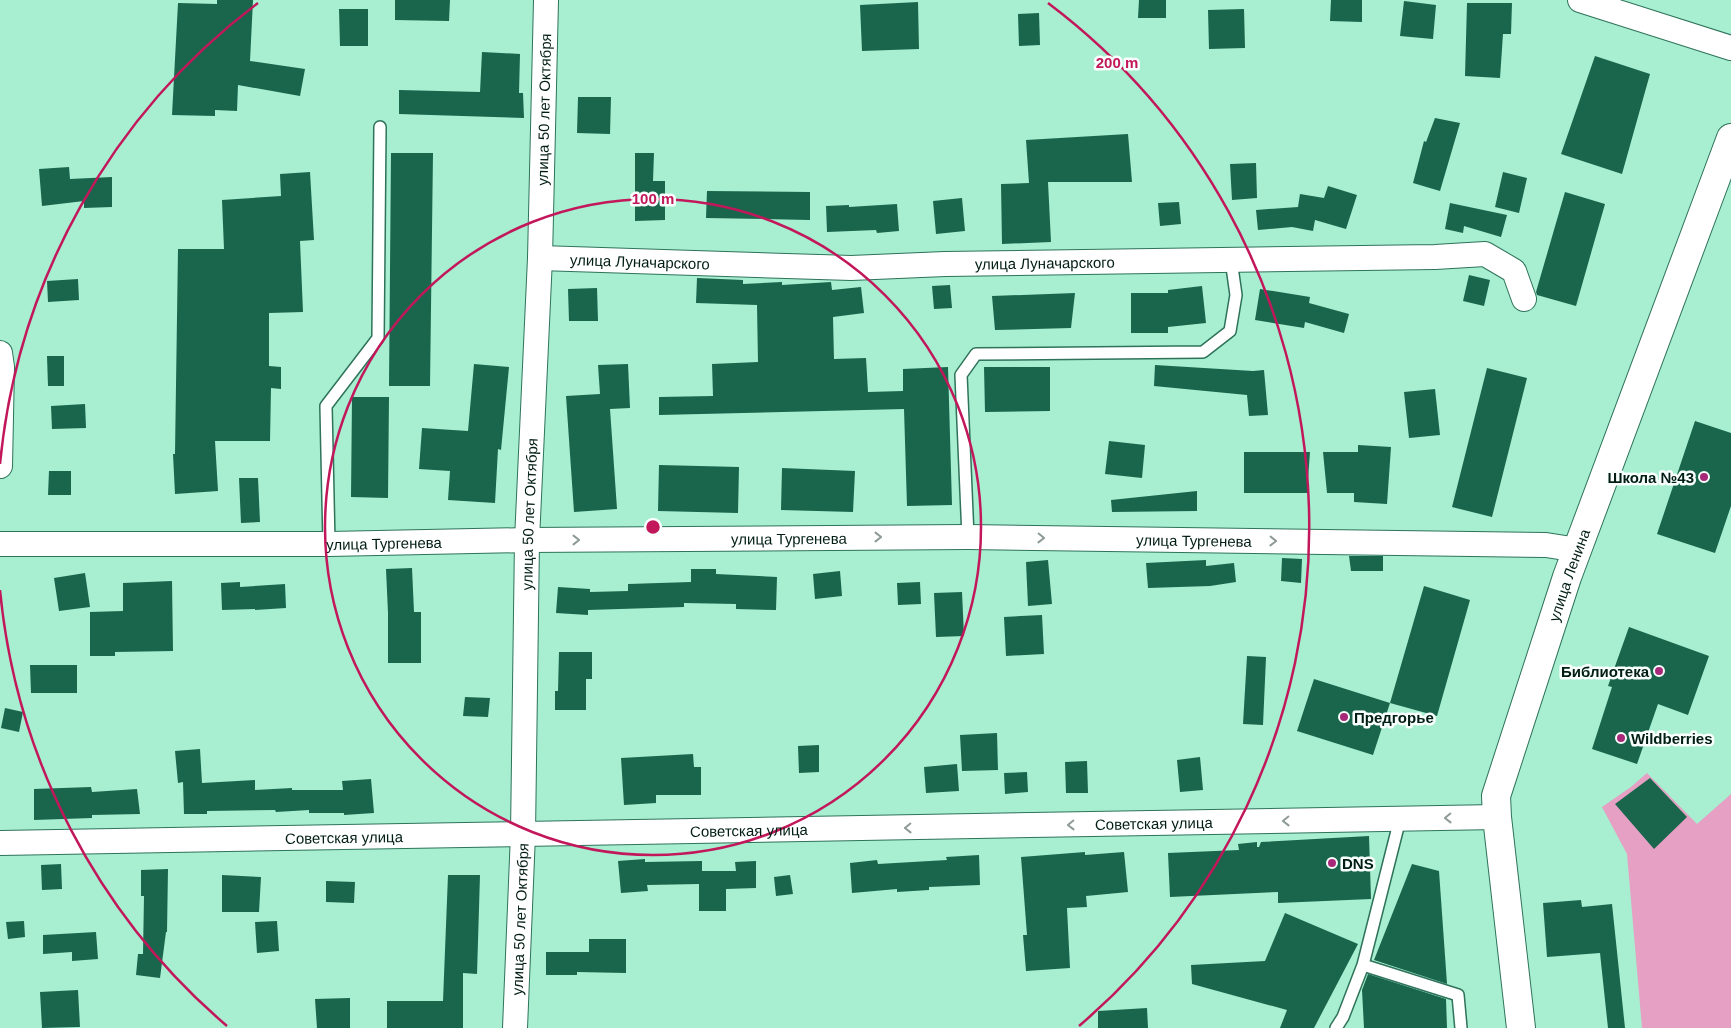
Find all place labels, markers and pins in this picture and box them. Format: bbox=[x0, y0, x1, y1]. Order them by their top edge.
place label: Школа №43 bbox=[1607, 469, 1694, 486]
marker: Школа №43 bbox=[1698, 471, 1710, 483]
centre of rings bbox=[644, 518, 662, 536]
place label: Библиотека bbox=[1561, 663, 1650, 680]
marker: Библиотека bbox=[1653, 665, 1665, 677]
place label: Предгорье bbox=[1354, 709, 1434, 726]
marker: Предгорье bbox=[1338, 711, 1350, 723]
place label: Wildberries bbox=[1631, 730, 1713, 747]
marker: Wildberries bbox=[1615, 732, 1627, 744]
place label: DNS bbox=[1342, 855, 1374, 872]
marker: DNS bbox=[1326, 857, 1338, 869]

